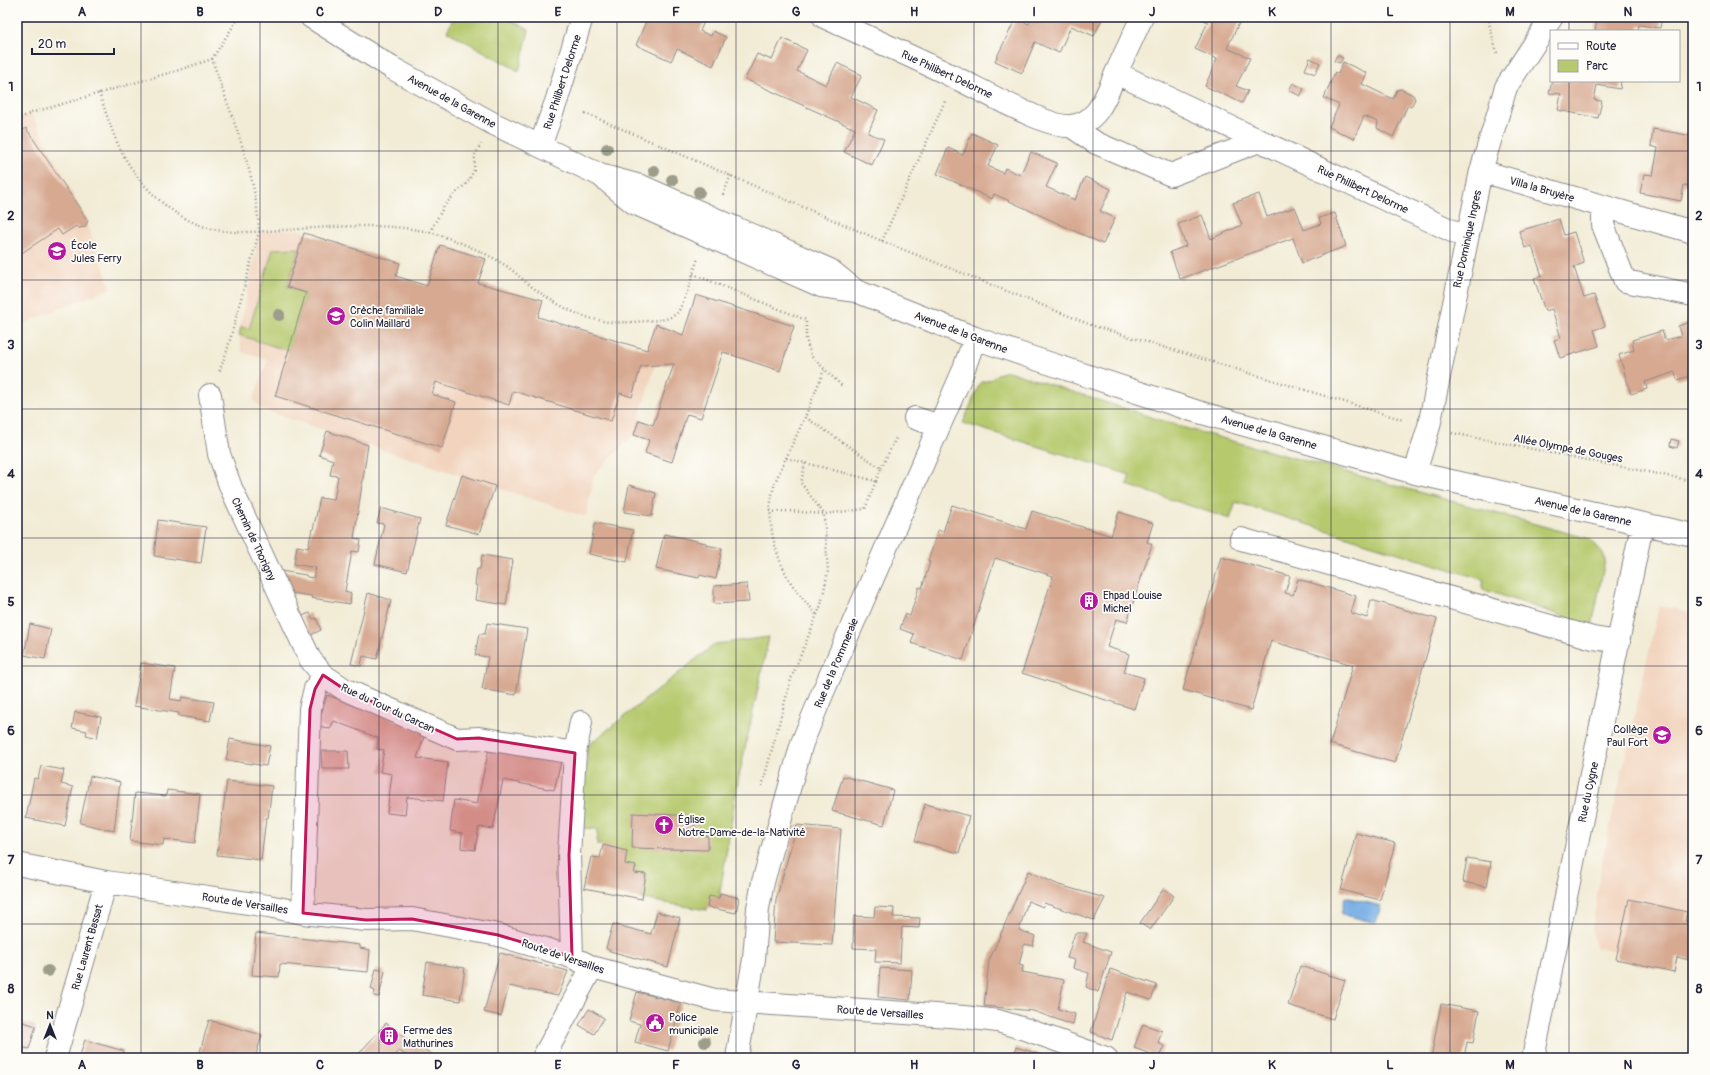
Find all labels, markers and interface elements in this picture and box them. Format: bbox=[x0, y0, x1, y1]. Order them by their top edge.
text: A bbox=[78, 4, 87, 20]
text: B bbox=[196, 4, 204, 20]
text: C bbox=[316, 4, 324, 20]
text: D bbox=[434, 4, 442, 20]
text: E bbox=[555, 4, 562, 20]
text: F bbox=[672, 4, 680, 20]
text: G bbox=[792, 4, 801, 20]
text: H bbox=[910, 4, 918, 20]
text: I bbox=[1032, 4, 1036, 20]
text: J bbox=[1149, 4, 1155, 20]
text: K bbox=[1268, 4, 1276, 20]
text: L bbox=[1386, 4, 1394, 20]
text: M bbox=[1505, 4, 1515, 20]
text: N bbox=[1624, 4, 1633, 20]
scale bar bbox=[32, 30, 114, 56]
legend bbox=[1550, 30, 1680, 82]
street label: Rue Philibert Delorme bbox=[541, 32, 584, 131]
text: 20 m bbox=[38, 37, 67, 52]
text: Route bbox=[1586, 39, 1616, 54]
street label: Rue Philibert Delorme bbox=[899, 48, 995, 102]
text: Parc bbox=[1586, 59, 1608, 74]
street label: Avenue de la Garenne bbox=[405, 72, 499, 131]
text: 1 bbox=[8, 79, 14, 95]
text: 1 bbox=[1696, 79, 1702, 95]
street label: Rue Philibert Delorme bbox=[1315, 163, 1411, 217]
street label: Villa la Bruyère bbox=[1508, 174, 1576, 205]
street label: Rue Dominique Ingres bbox=[1451, 189, 1484, 289]
text: 2 bbox=[7, 208, 15, 224]
text: 2 bbox=[1695, 208, 1703, 224]
place label: École Jules Ferry bbox=[71, 239, 122, 265]
school or university icon: École Jules Ferry bbox=[46, 240, 68, 262]
place label: Crèche familiale Colin Maillard bbox=[350, 304, 424, 330]
school or university icon: Crèche familiale Colin Maillard bbox=[325, 305, 347, 327]
street label: Avenue de la Garenne bbox=[912, 309, 1010, 356]
text: 3 bbox=[7, 337, 15, 353]
text: 3 bbox=[1695, 337, 1703, 353]
street label: Avenue de la Garenne bbox=[1220, 413, 1319, 453]
street label: Allée Olympe de Gouges bbox=[1512, 432, 1624, 465]
text: 4 bbox=[7, 466, 15, 482]
text: 4 bbox=[1695, 466, 1703, 482]
street label: Avenue de la Garenne bbox=[1533, 494, 1633, 529]
street label: Chemin de Thorigny bbox=[229, 496, 279, 583]
place label: Ehpad Louise Michel bbox=[1103, 589, 1162, 615]
building icon: Ehpad Louise Michel bbox=[1078, 590, 1100, 612]
text: 5 bbox=[7, 594, 15, 610]
text: 5 bbox=[1695, 594, 1703, 610]
street label: Rue de la Pommeraie bbox=[812, 616, 861, 710]
street label: Rue du Tour du Carcan bbox=[339, 681, 437, 736]
text: 6 bbox=[7, 723, 15, 739]
place label: Collège Paul Fort bbox=[1607, 723, 1649, 749]
text: 6 bbox=[1695, 723, 1703, 739]
school or university icon: Collège Paul Fort bbox=[1651, 724, 1673, 746]
street label: Rue du Cygne bbox=[1576, 760, 1601, 824]
place label: Église Notre-Dame-de-la-Nativité bbox=[678, 813, 806, 839]
church icon: Église Notre-Dame-de-la-Nativité bbox=[653, 814, 675, 836]
text: 7 bbox=[8, 852, 15, 868]
text: 7 bbox=[1696, 852, 1703, 868]
street label: Route de Versailles bbox=[201, 890, 289, 917]
street label: Rue Laurent Bassat bbox=[69, 902, 106, 992]
street label: Route de Versailles bbox=[520, 936, 606, 977]
text: 8 bbox=[8, 981, 15, 997]
text: 8 bbox=[1696, 981, 1703, 997]
street label: Route de Versailles bbox=[836, 1003, 924, 1022]
north arrow bbox=[30, 1005, 70, 1045]
text: N bbox=[46, 1009, 54, 1022]
place label: Police municipale bbox=[669, 1011, 719, 1037]
public building icon: Police municipale bbox=[644, 1012, 666, 1034]
place label: Ferme des Mathurines bbox=[403, 1024, 453, 1050]
building icon: Ferme des Mathurines bbox=[378, 1025, 400, 1047]
text: A bbox=[78, 1057, 87, 1073]
text: B bbox=[196, 1057, 204, 1073]
text: C bbox=[316, 1057, 324, 1073]
text: D bbox=[434, 1057, 442, 1073]
text: E bbox=[555, 1057, 562, 1073]
text: F bbox=[672, 1057, 680, 1073]
text: G bbox=[792, 1057, 801, 1073]
text: H bbox=[910, 1057, 918, 1073]
text: I bbox=[1032, 1057, 1036, 1073]
text: J bbox=[1149, 1057, 1155, 1073]
text: K bbox=[1268, 1057, 1276, 1073]
text: L bbox=[1386, 1057, 1394, 1073]
text: M bbox=[1505, 1057, 1515, 1073]
text: N bbox=[1624, 1057, 1633, 1073]

